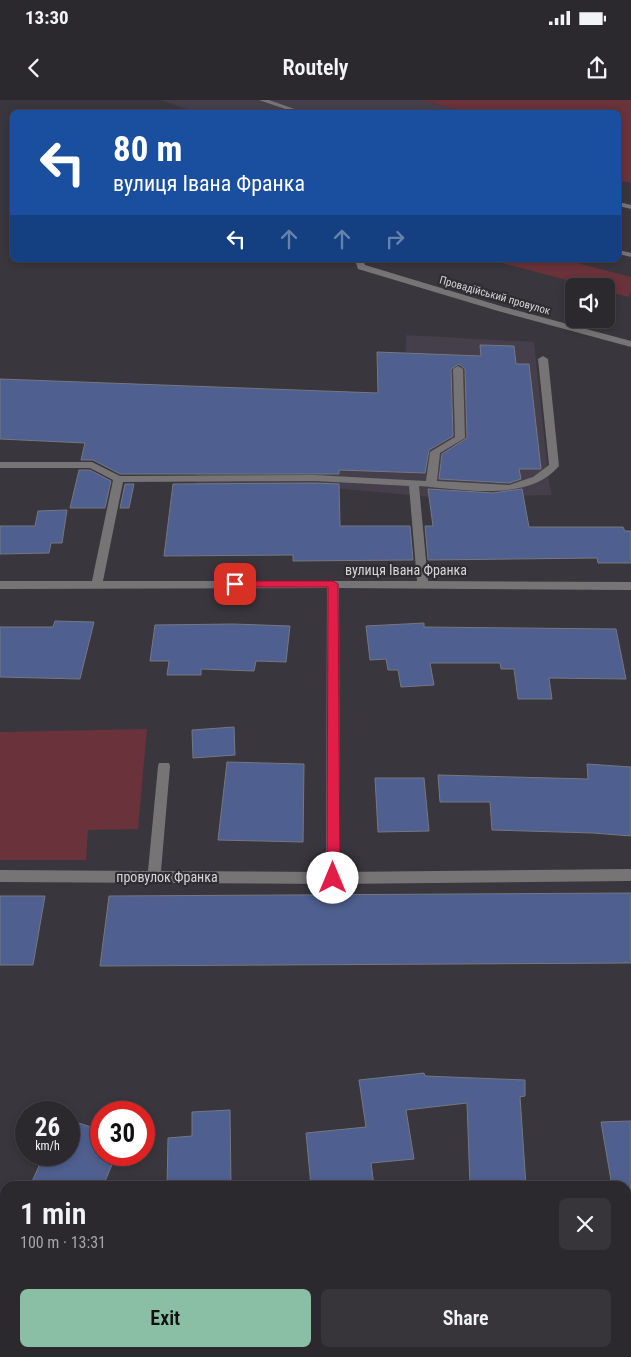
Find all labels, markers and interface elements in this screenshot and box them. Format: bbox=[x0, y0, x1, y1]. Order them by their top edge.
text: 13:30 bbox=[25, 6, 69, 29]
icon: back bbox=[20, 54, 48, 82]
icon: share bbox=[583, 54, 611, 82]
text: Routely bbox=[282, 55, 349, 80]
text: 80 m bbox=[113, 129, 182, 170]
icon: left bbox=[30, 130, 95, 195]
text: вулиця Івана Франка bbox=[113, 171, 305, 196]
icon: left bbox=[222, 225, 250, 253]
icon: ahead bbox=[275, 225, 303, 253]
icon: ahead bbox=[328, 225, 356, 253]
icon: right bbox=[381, 225, 409, 253]
street label: Провадійський провулок bbox=[438, 273, 552, 318]
map controls bbox=[565, 278, 615, 328]
button: sound bbox=[565, 278, 615, 328]
street label: вулиця Івана Франка bbox=[345, 562, 467, 578]
pin bbox=[214, 563, 256, 605]
icon: arrive bbox=[221, 570, 249, 598]
position arrow bbox=[306, 851, 358, 903]
street label: провулок Франка bbox=[116, 869, 218, 885]
speed limit sign: 30 bbox=[90, 1101, 155, 1166]
text: 26 bbox=[35, 1113, 60, 1142]
text: km/h bbox=[35, 1139, 60, 1153]
text: 1 min bbox=[20, 1196, 86, 1231]
button: close bbox=[559, 1198, 611, 1250]
text: 100 m · 13:31 bbox=[20, 1233, 106, 1252]
button: Exit bbox=[20, 1289, 311, 1347]
button: Share bbox=[321, 1289, 611, 1347]

